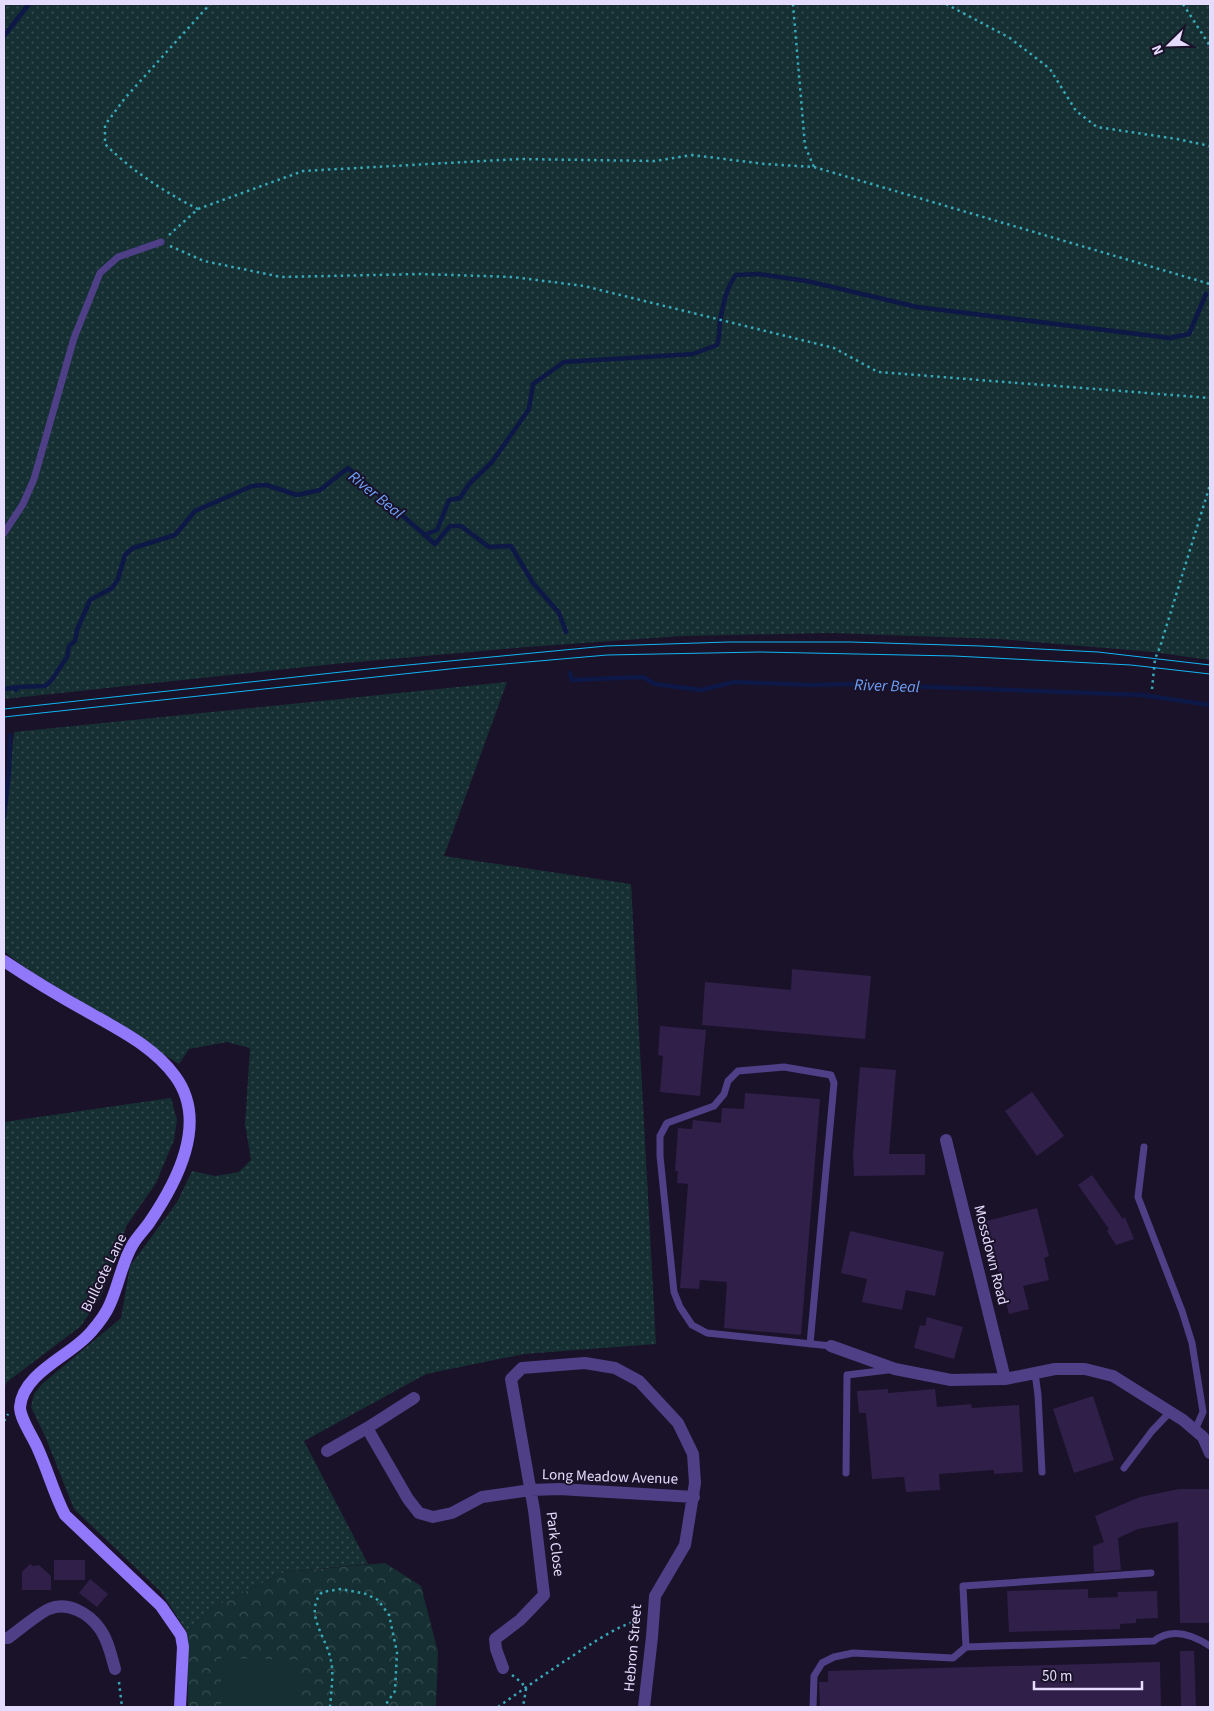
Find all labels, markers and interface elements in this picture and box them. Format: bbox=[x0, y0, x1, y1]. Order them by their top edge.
north arrow bbox=[1144, 20, 1194, 70]
text: N bbox=[1147, 41, 1169, 58]
water label: River Beal bbox=[344, 466, 408, 524]
water label: River Beal bbox=[854, 674, 920, 698]
street label: Mossdown Road bbox=[968, 1203, 1014, 1307]
street label: Bullcote Lane bbox=[76, 1230, 132, 1316]
street label: Long Meadow Avenue bbox=[542, 1464, 678, 1490]
street label: Park Close bbox=[541, 1510, 569, 1578]
street label: Hebron Street bbox=[619, 1604, 647, 1692]
scale bar bbox=[1034, 1658, 1142, 1690]
text: 50 m bbox=[1042, 1666, 1072, 1687]

